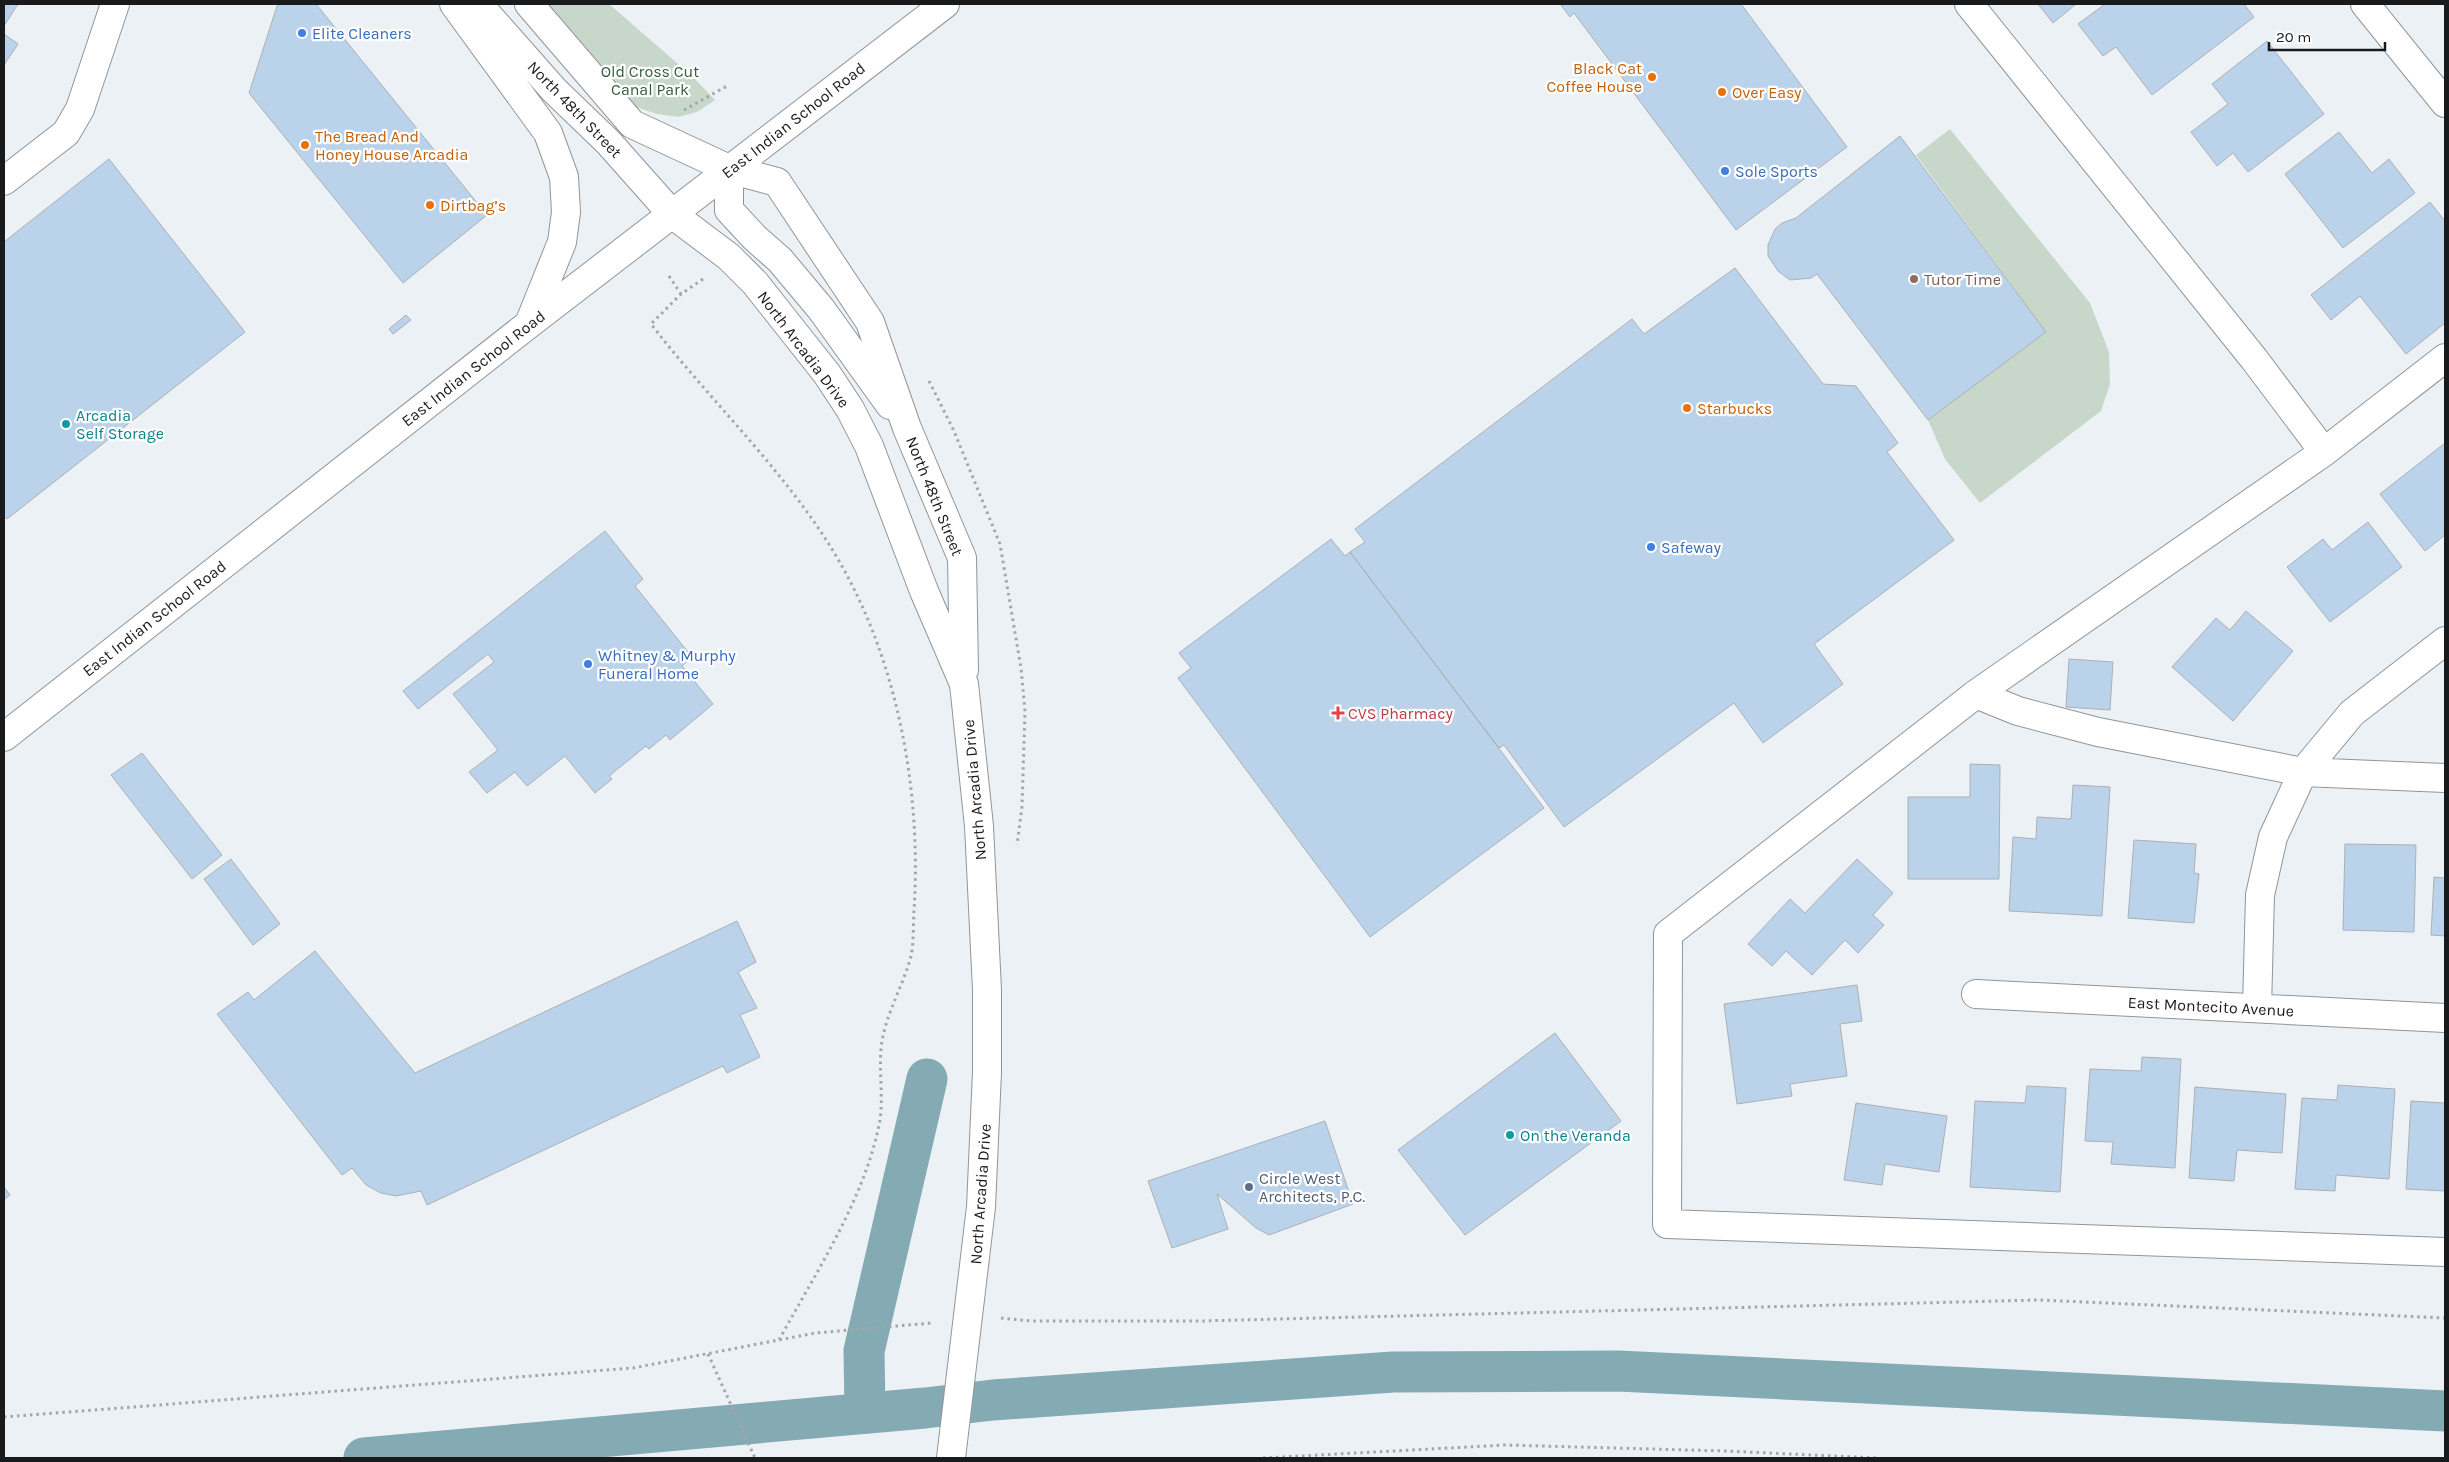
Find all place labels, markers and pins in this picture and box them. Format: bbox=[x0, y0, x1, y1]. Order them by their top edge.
place label: Elite Cleaners bbox=[312, 24, 412, 43]
marker: Elite Cleaners bbox=[296, 27, 308, 39]
place label: Black Cat Coffee House bbox=[1547, 59, 1642, 96]
marker: Black Cat Coffee House bbox=[1646, 71, 1658, 83]
place label: Over Easy bbox=[1732, 83, 1802, 102]
marker: Over Easy bbox=[1716, 86, 1728, 98]
place label: The Bread And Honey House Arcadia bbox=[315, 127, 468, 164]
marker: The Bread And Honey House Arcadia bbox=[299, 139, 311, 151]
place label: Sole Sports bbox=[1735, 162, 1818, 181]
marker: Sole Sports bbox=[1719, 165, 1731, 177]
place label: Dirtbag’s bbox=[440, 196, 506, 215]
marker: Dirtbag’s bbox=[424, 199, 436, 211]
place label: Tutor Time bbox=[1924, 270, 2001, 289]
marker: Tutor Time bbox=[1908, 273, 1920, 285]
place label: Starbucks bbox=[1697, 399, 1772, 418]
marker: Starbucks bbox=[1681, 402, 1693, 414]
place label: Arcadia Self Storage bbox=[76, 406, 164, 443]
marker: Arcadia Self Storage bbox=[60, 418, 72, 430]
place label: Safeway bbox=[1661, 538, 1722, 557]
marker: Safeway bbox=[1645, 541, 1657, 553]
place label: Whitney & Murphy Funeral Home bbox=[598, 646, 736, 683]
marker: Whitney & Murphy Funeral Home bbox=[582, 658, 594, 670]
place label: CVS Pharmacy bbox=[1348, 704, 1453, 723]
marker: CVS Pharmacy bbox=[1332, 707, 1344, 719]
place label: On the Veranda bbox=[1520, 1126, 1631, 1145]
marker: On the Veranda bbox=[1504, 1129, 1516, 1141]
place label: Circle West Architects, P.C. bbox=[1259, 1169, 1365, 1206]
marker: Circle West Architects, P.C. bbox=[1243, 1181, 1255, 1193]

